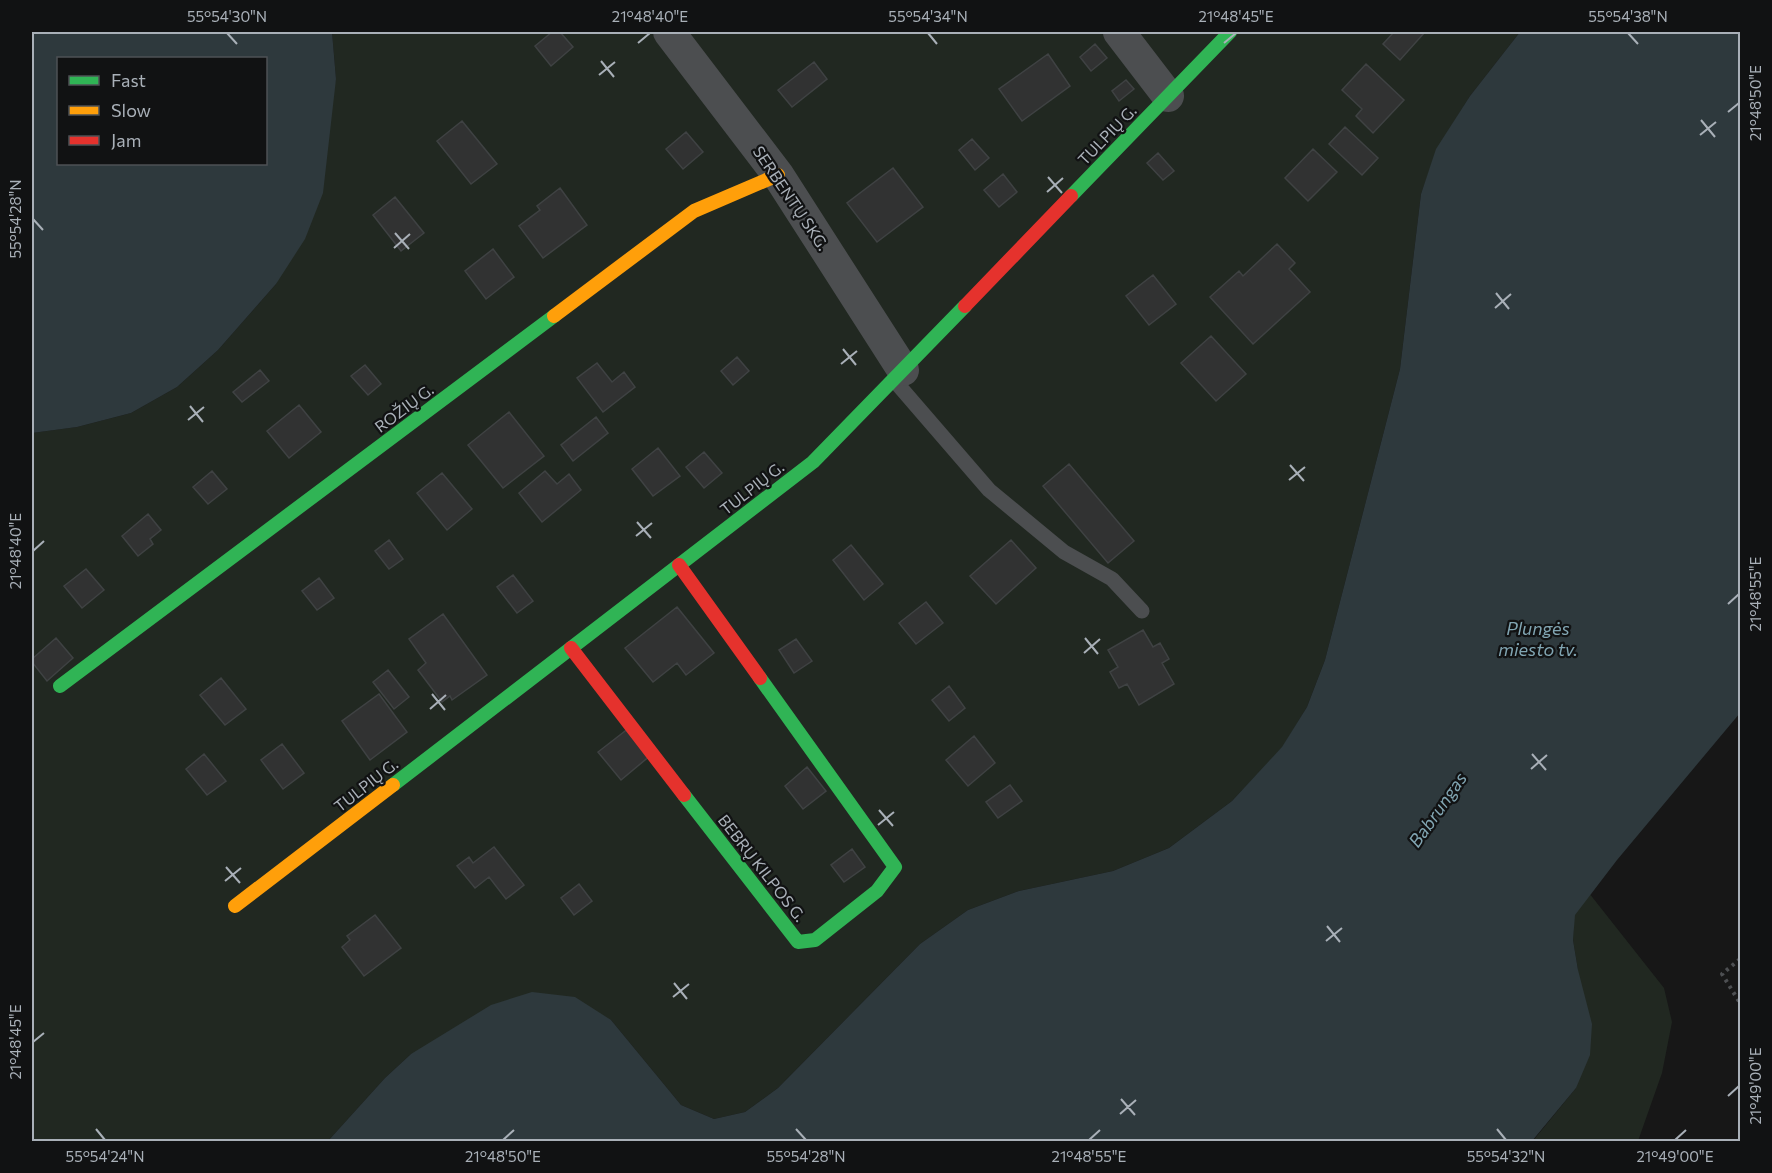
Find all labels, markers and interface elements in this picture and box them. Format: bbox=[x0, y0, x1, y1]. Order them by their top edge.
text: 55°54'30"N bbox=[187, 7, 267, 25]
text: 21°48'40"E bbox=[612, 7, 688, 25]
text: 55°54'34"N bbox=[888, 7, 968, 25]
text: 21°48'45"E bbox=[1198, 7, 1274, 25]
text: 55°54'38"N bbox=[1588, 7, 1668, 25]
legend bbox=[57, 57, 267, 165]
text: 21°48'50"E bbox=[1746, 65, 1764, 141]
text: Fast bbox=[111, 69, 146, 91]
text: Slow bbox=[111, 99, 151, 121]
street label: TULPIŲ G. bbox=[1073, 101, 1140, 169]
text: Jam bbox=[111, 129, 141, 151]
street label: SERBENTŲ SKG. bbox=[750, 142, 833, 253]
text: 55°54'28"N bbox=[6, 179, 24, 259]
street label: ROŽIŲ G. bbox=[371, 379, 437, 436]
street label: TULPIŲ G. bbox=[716, 457, 787, 518]
text: 21°48'40"E bbox=[6, 513, 24, 589]
text: 21°48'55"E bbox=[1746, 557, 1764, 631]
water label: Plungės miesto tv. bbox=[1498, 617, 1578, 660]
street label: TULPIŲ G. bbox=[330, 754, 401, 815]
water label: Babrungas bbox=[1403, 768, 1471, 851]
street label: BEBRŲ KILPOS G. bbox=[715, 810, 810, 925]
text: 21°48'45"E bbox=[6, 1004, 24, 1080]
text: 21°49'00"E bbox=[1746, 1047, 1764, 1125]
text: 55°54'24"N bbox=[66, 1147, 144, 1165]
text: 21°48'50"E bbox=[465, 1147, 541, 1165]
text: 55°54'28"N bbox=[766, 1147, 846, 1165]
text: 21°48'55"E bbox=[1052, 1147, 1126, 1165]
text: 55°54'32"N bbox=[1467, 1147, 1545, 1165]
text: 21°49'00"E bbox=[1636, 1147, 1714, 1165]

